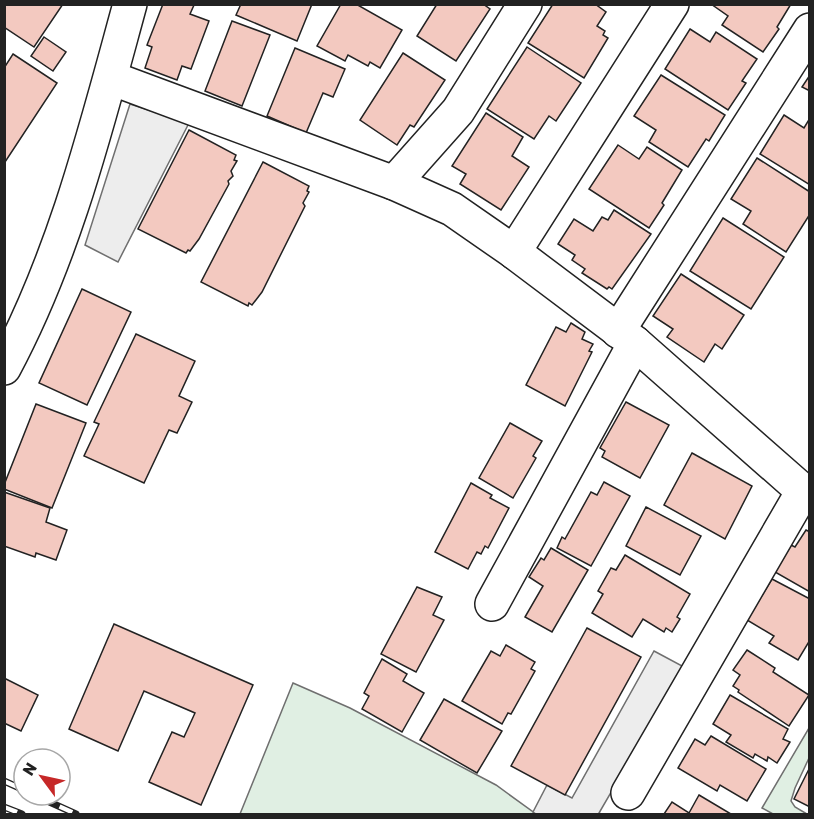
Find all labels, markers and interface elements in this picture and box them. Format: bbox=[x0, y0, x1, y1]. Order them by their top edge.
north arrow bbox=[12, 747, 72, 807]
text: N bbox=[19, 759, 41, 779]

